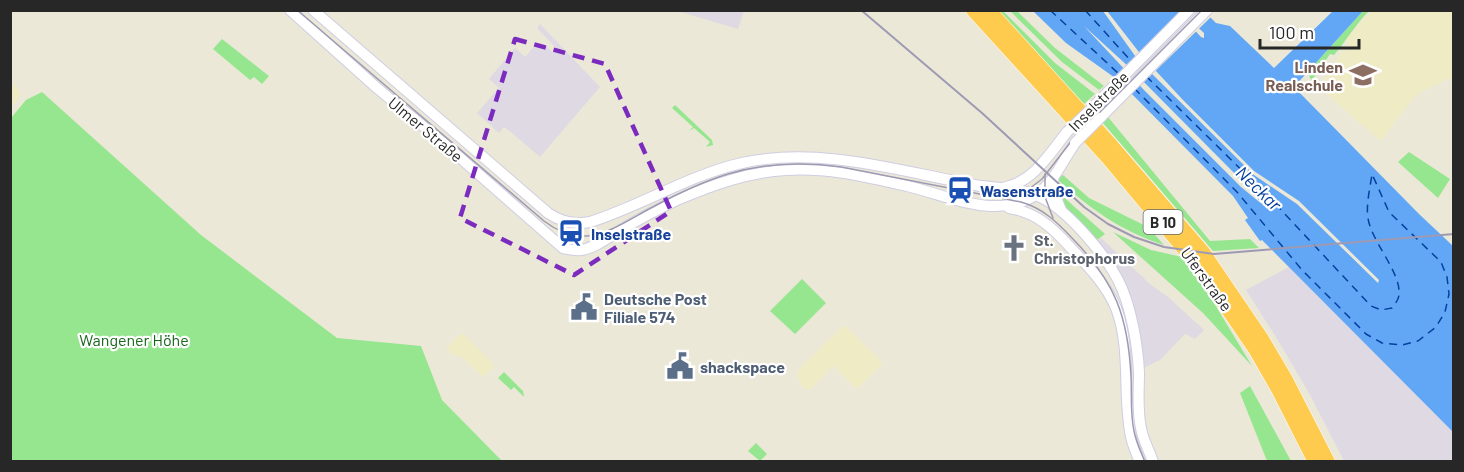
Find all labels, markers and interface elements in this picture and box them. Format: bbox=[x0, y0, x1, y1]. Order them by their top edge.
scale bar bbox=[1260, 12, 1359, 50]
text: 100 m bbox=[1269, 21, 1314, 43]
place label: Linden Realschule bbox=[1266, 57, 1343, 94]
school or university icon: Linden Realschule bbox=[1348, 60, 1378, 90]
street label: Inselstraße bbox=[1064, 67, 1132, 135]
street label: Ulmer Straße bbox=[385, 92, 467, 166]
water label: Neckar bbox=[1232, 161, 1287, 215]
station icon: Wasenstraße bbox=[945, 175, 975, 205]
place label: Wasenstraße bbox=[980, 181, 1074, 200]
road number: B 10 bbox=[1144, 210, 1182, 234]
station icon: Inselstraße bbox=[556, 218, 586, 248]
place label: Inselstraße bbox=[591, 224, 671, 243]
place label: St. Christophorus bbox=[1034, 230, 1135, 267]
church icon: St. Christophorus bbox=[999, 233, 1029, 263]
street label: Uferstraße bbox=[1177, 243, 1237, 315]
place label: Deutsche Post Filiale 574 bbox=[604, 289, 707, 326]
public building icon: Deutsche Post Filiale 574 bbox=[569, 292, 599, 322]
park label: Wangener Höhe bbox=[79, 330, 189, 349]
public building icon: shackspace bbox=[665, 351, 695, 381]
place label: shackspace bbox=[700, 357, 785, 376]

